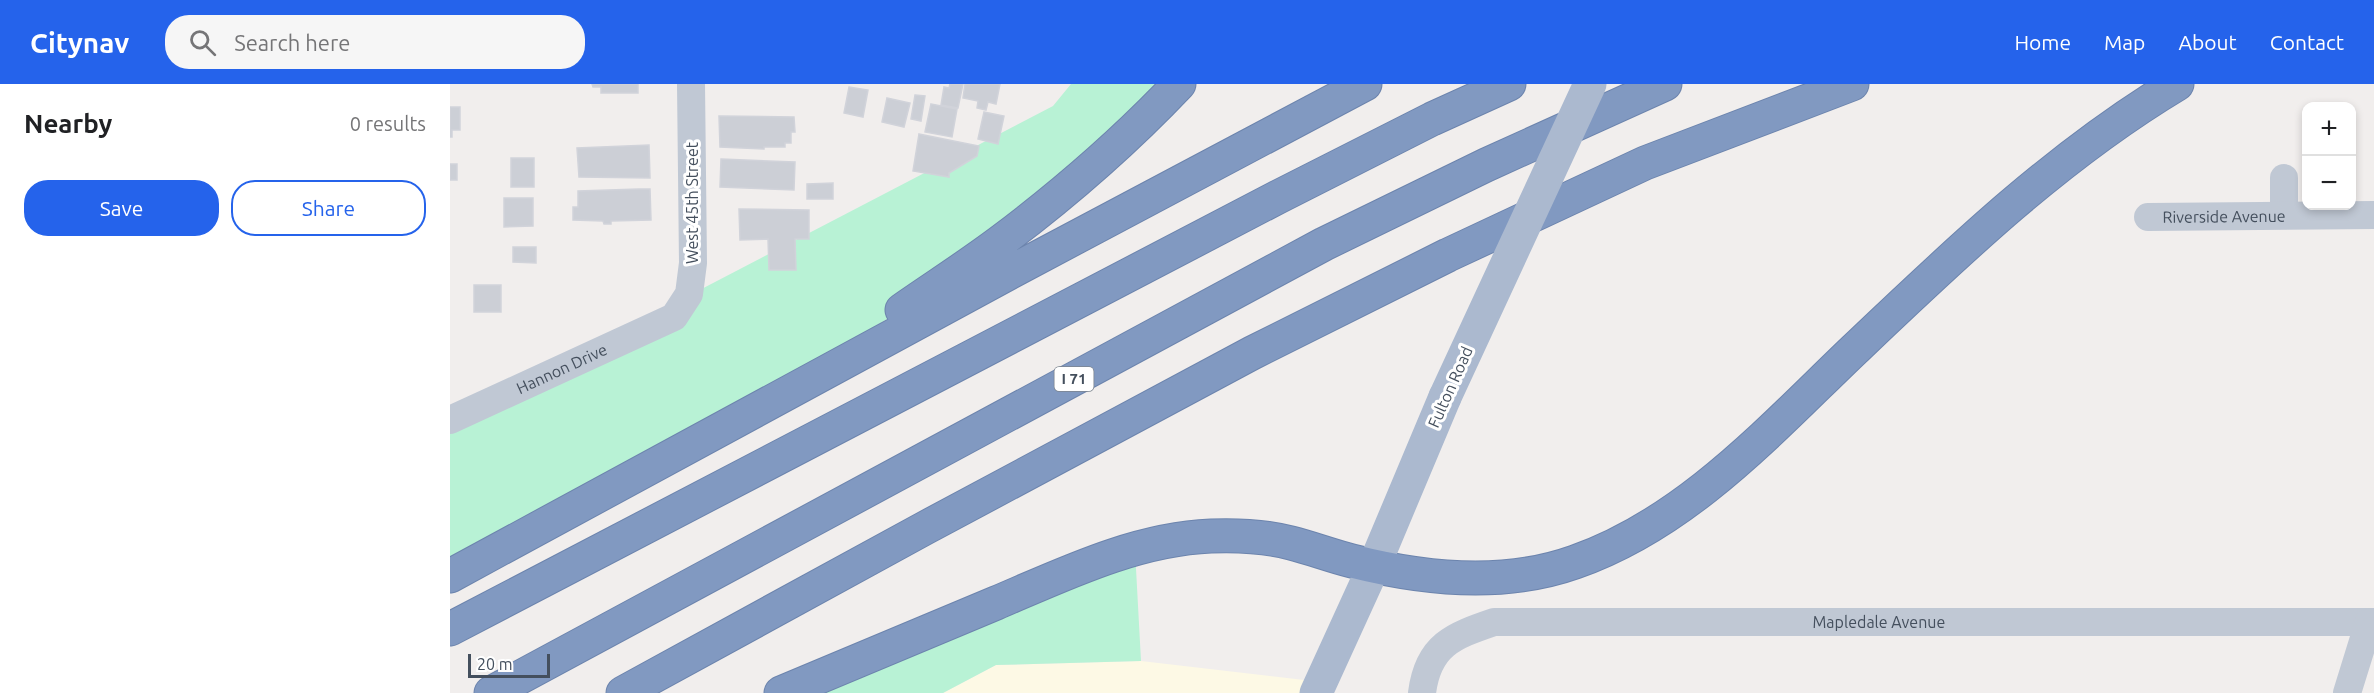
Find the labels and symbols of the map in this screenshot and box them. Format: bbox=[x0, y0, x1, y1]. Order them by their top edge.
street label: West 45th Street bbox=[683, 141, 701, 264]
street label: Riverside Avenue bbox=[2162, 207, 2286, 226]
street label: Hannon Drive bbox=[514, 340, 610, 397]
street label: Fulton Road bbox=[1424, 344, 1476, 430]
road number: I 71 bbox=[1054, 367, 1094, 391]
street label: Mapledale Avenue bbox=[1812, 613, 1945, 631]
scale bar bbox=[468, 651, 550, 678]

